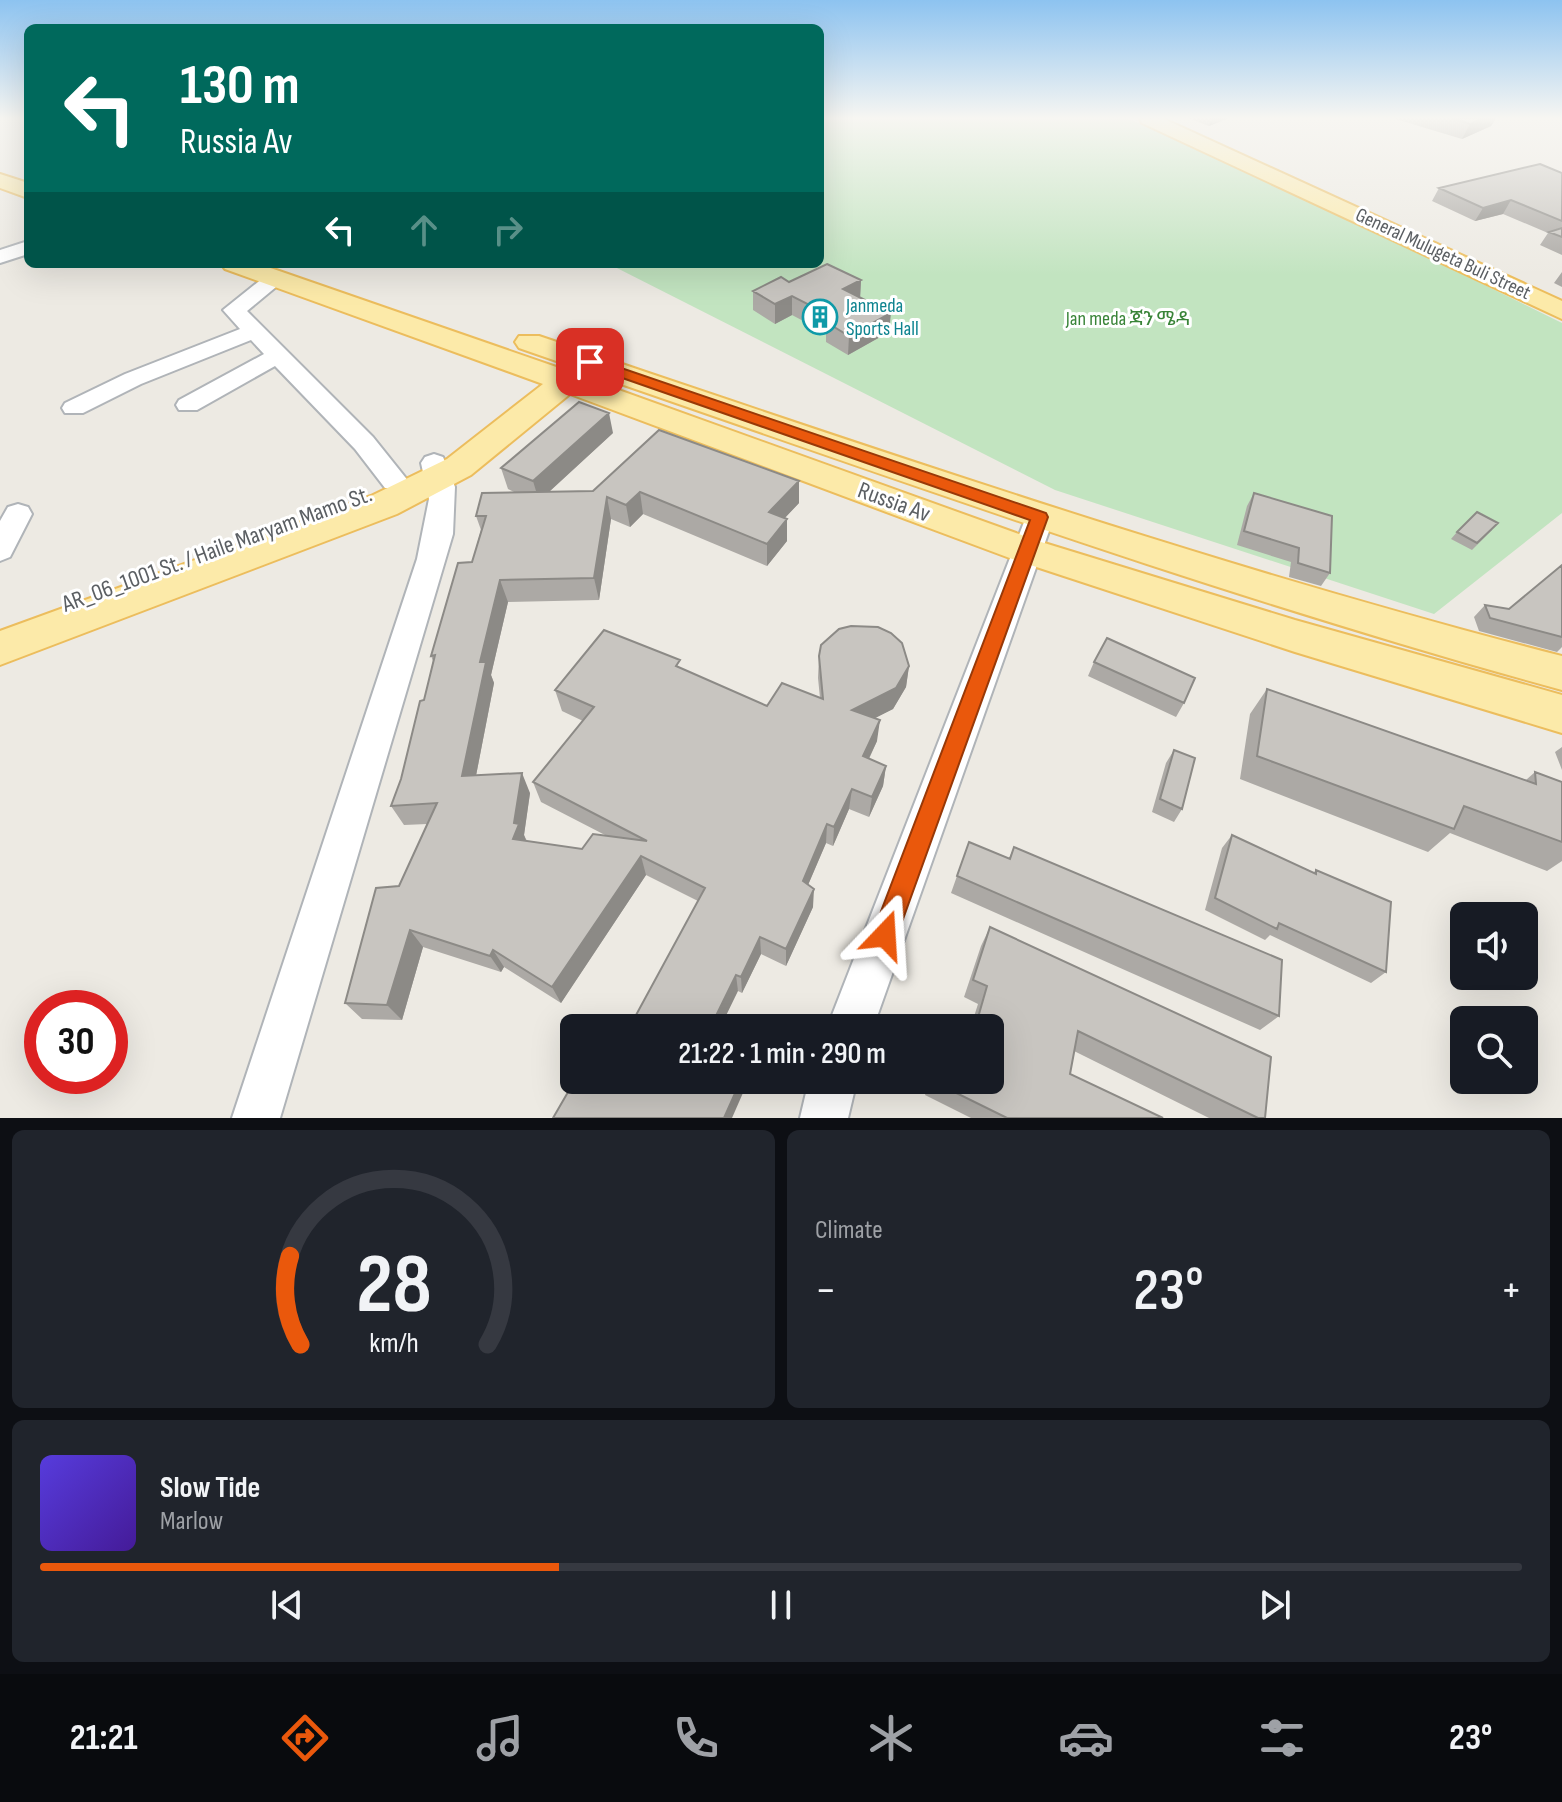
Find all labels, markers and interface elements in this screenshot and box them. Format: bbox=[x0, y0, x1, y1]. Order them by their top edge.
text: 130 m bbox=[180, 53, 300, 120]
icon: left bbox=[48, 56, 152, 160]
text: Russia Av bbox=[180, 121, 292, 164]
street label: General Mulugeta Buli Street bbox=[1352, 203, 1534, 305]
icon: left bbox=[318, 208, 362, 252]
icon: ahead bbox=[402, 208, 446, 252]
icon: right bbox=[486, 208, 530, 252]
place label: Janmeda Sports Hall bbox=[845, 294, 919, 341]
building icon: Janmeda Sports Hall bbox=[801, 298, 839, 336]
park label: Jan meda ጃን ሜዳ bbox=[1065, 307, 1190, 331]
pin bbox=[556, 328, 624, 396]
icon: arrive bbox=[568, 340, 612, 384]
street label: Russia Av bbox=[854, 476, 934, 528]
street label: AR_06_1001 St. / Haile Maryam Mamo St. bbox=[57, 479, 376, 619]
position arrow bbox=[843, 893, 927, 977]
map controls bbox=[1450, 902, 1538, 1094]
button: sound bbox=[1450, 902, 1538, 990]
speed limit sign: 30 bbox=[24, 990, 128, 1094]
button: search bbox=[1450, 1006, 1538, 1094]
text: 21:22 · 1 min · 290 m bbox=[678, 1036, 886, 1072]
text: Climate bbox=[815, 1215, 883, 1246]
text: 28 bbox=[356, 1236, 431, 1336]
text: 23° bbox=[1133, 1255, 1204, 1327]
text: − bbox=[815, 1264, 837, 1317]
text: + bbox=[1500, 1264, 1522, 1317]
text: km/h bbox=[369, 1326, 418, 1361]
text: Slow Tide bbox=[160, 1470, 260, 1506]
text: Marlow bbox=[160, 1506, 223, 1537]
icon: previous bbox=[265, 1583, 309, 1627]
icon: pause bbox=[759, 1583, 803, 1627]
icon: next bbox=[1253, 1583, 1297, 1627]
icon: directions bbox=[277, 1710, 333, 1766]
icon: music bbox=[472, 1710, 528, 1766]
icon: phone bbox=[668, 1710, 724, 1766]
icon: climate bbox=[863, 1710, 919, 1766]
icon: car bbox=[1058, 1710, 1114, 1766]
icon: filters bbox=[1254, 1710, 1310, 1766]
text: 21:21 bbox=[70, 1717, 138, 1760]
text: 23° bbox=[1449, 1717, 1492, 1760]

